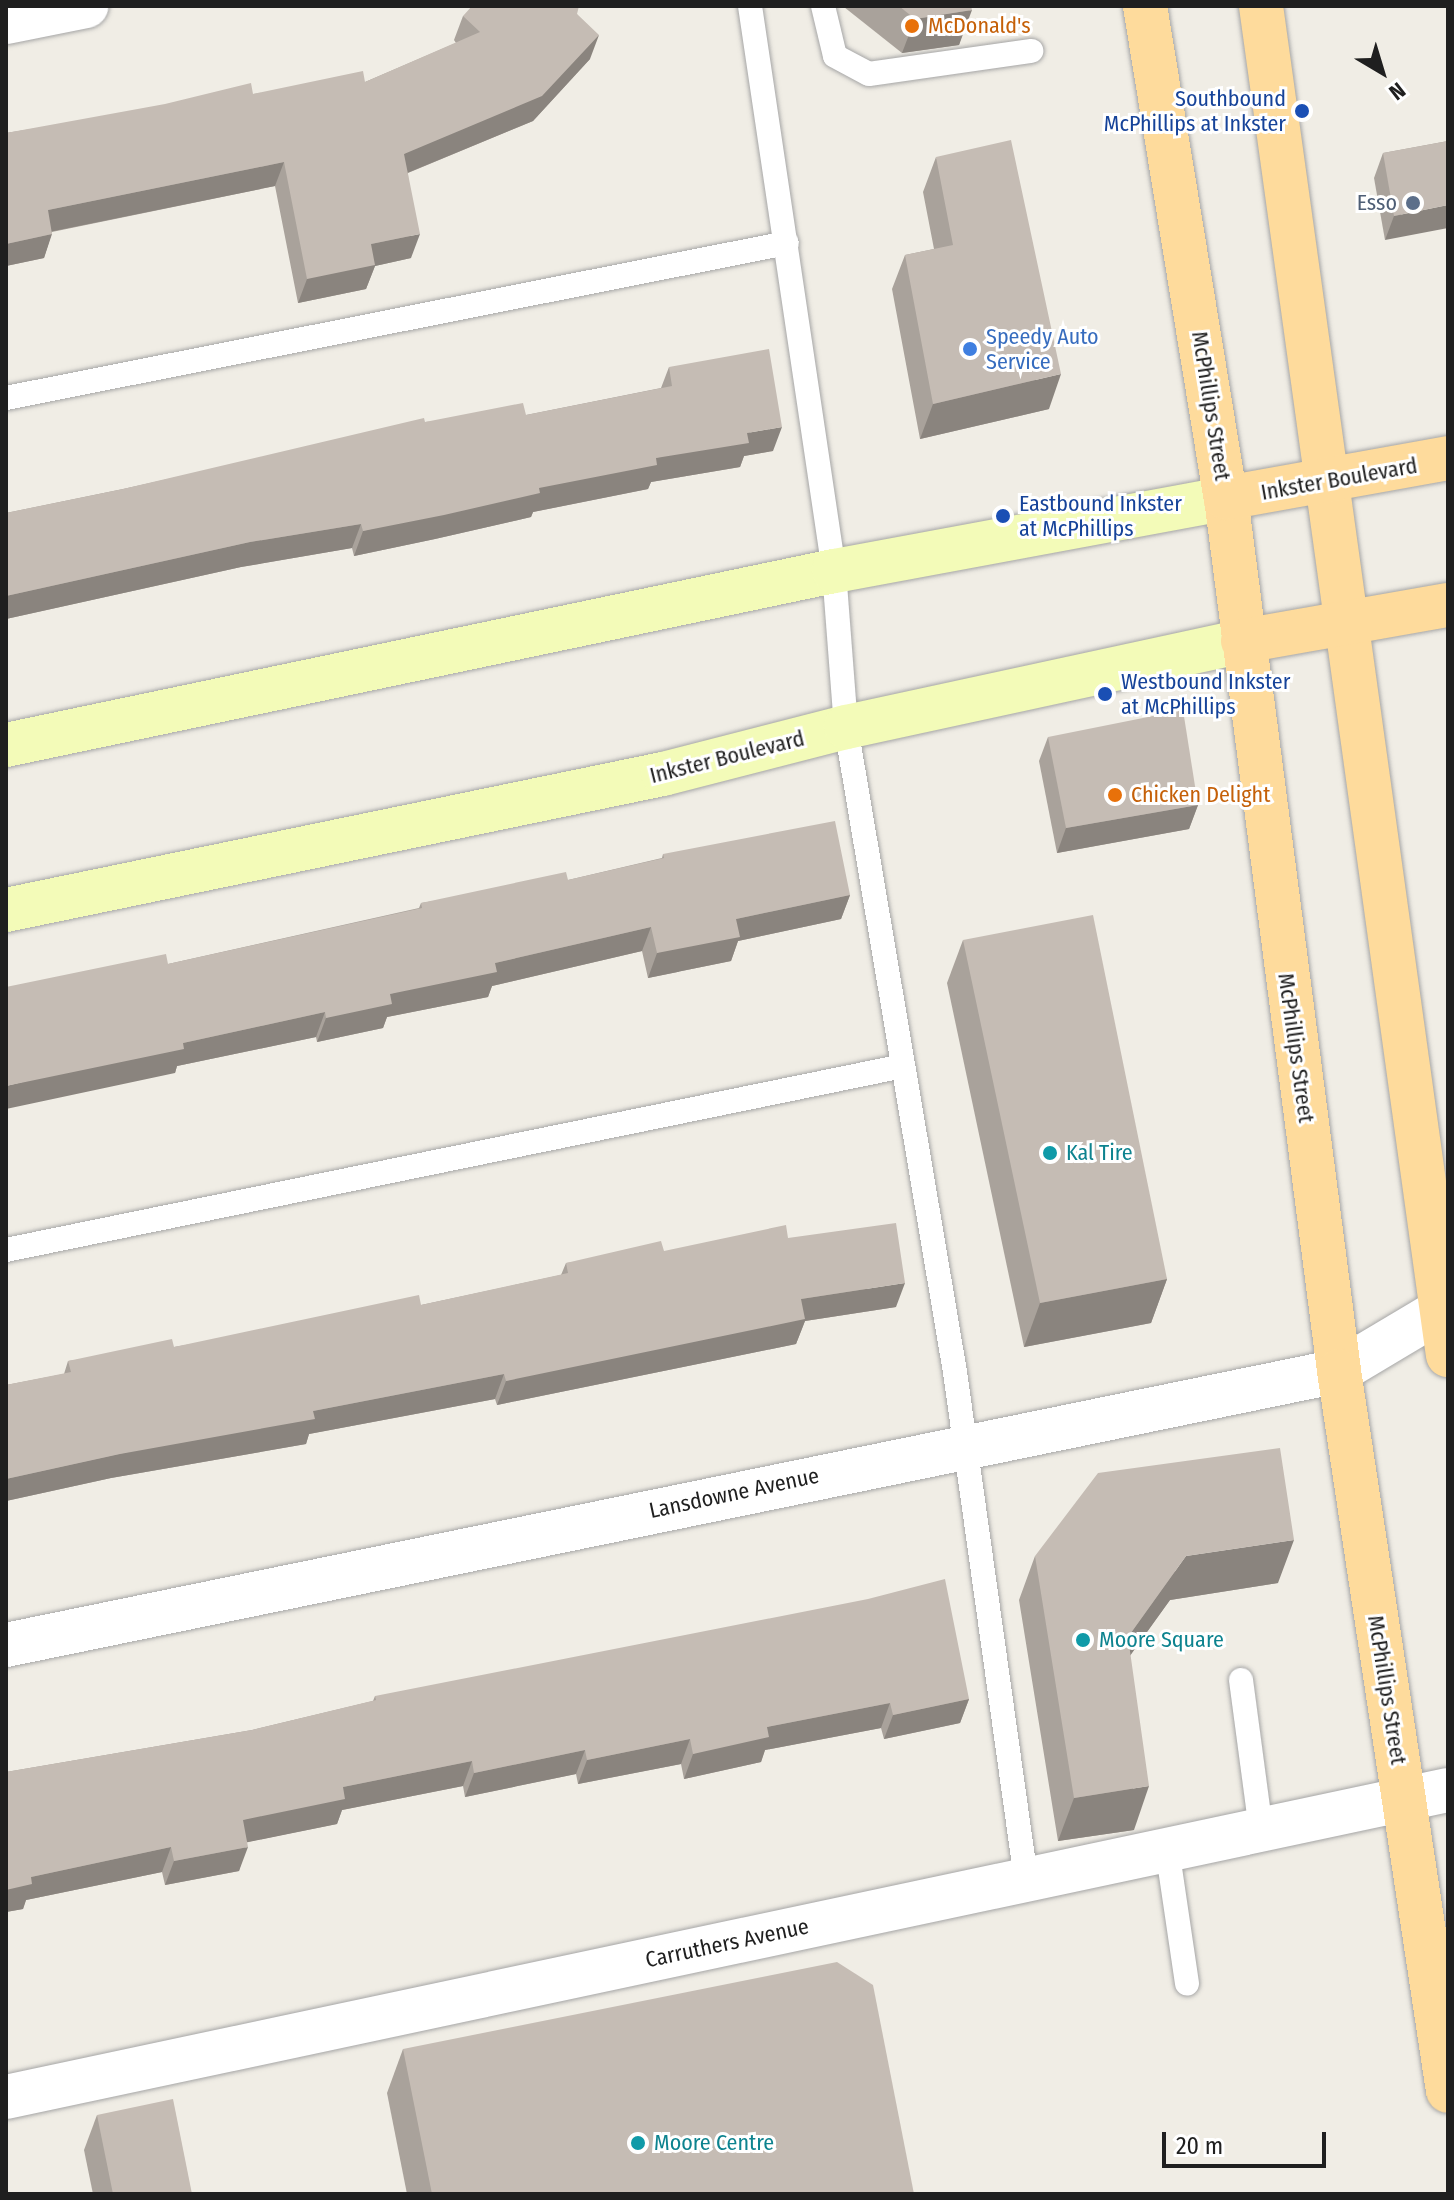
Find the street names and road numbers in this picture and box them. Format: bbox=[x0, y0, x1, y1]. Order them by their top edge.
street label: McPhillips Street bbox=[1186, 329, 1236, 483]
street label: Inkster Boulevard bbox=[1259, 452, 1419, 506]
street label: Inkster Boulevard bbox=[647, 725, 807, 789]
street label: McPhillips Street bbox=[1272, 972, 1320, 1124]
street label: Lansdowne Avenue bbox=[647, 1462, 821, 1524]
street label: McPhillips Street bbox=[1362, 1613, 1412, 1767]
street label: Carruthers Avenue bbox=[643, 1913, 811, 1973]

